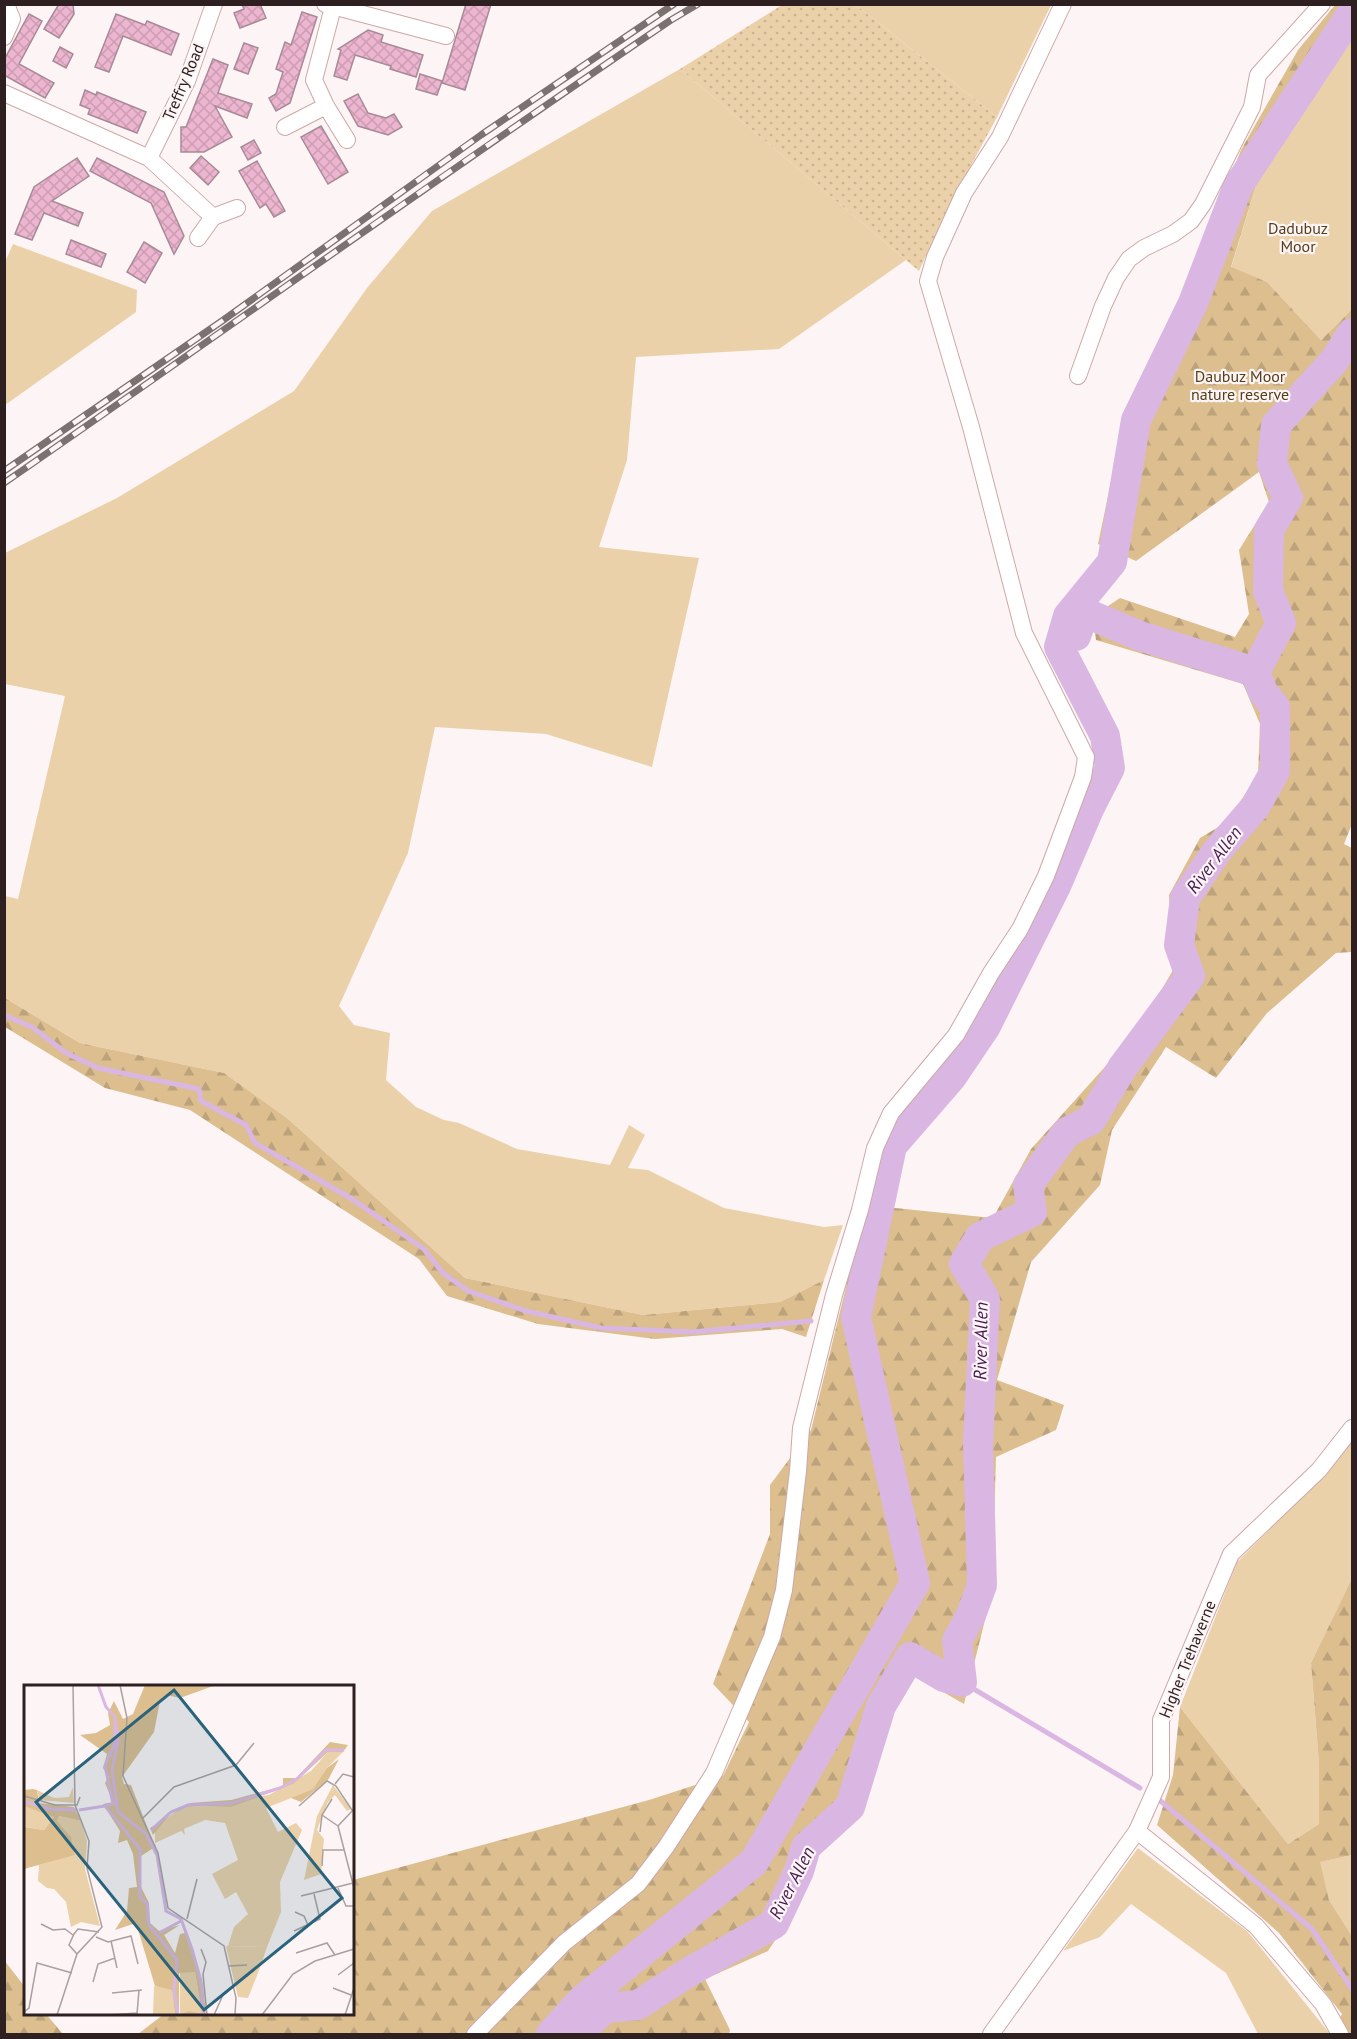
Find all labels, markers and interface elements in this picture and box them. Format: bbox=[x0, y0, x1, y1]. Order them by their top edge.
street label: Treffry Road bbox=[158, 41, 208, 123]
park label: Dadubuz Moor bbox=[1268, 218, 1328, 256]
park label: Daubuz Moor nature reserve bbox=[1191, 366, 1289, 404]
water label: River Allen bbox=[1181, 822, 1246, 898]
water label: River Allen bbox=[968, 1302, 993, 1380]
street label: Higher Trehaverne bbox=[1154, 1597, 1220, 1721]
inset map bbox=[24, 1685, 354, 2015]
water label: River Allen bbox=[764, 1843, 820, 1923]

